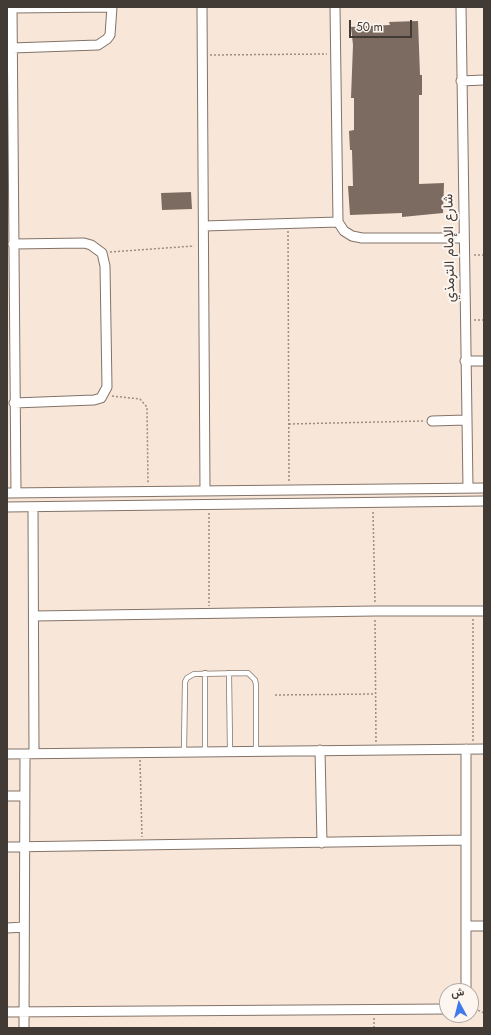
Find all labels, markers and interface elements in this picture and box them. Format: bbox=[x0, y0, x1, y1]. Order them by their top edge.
scale bar bbox=[351, 12, 414, 38]
text: 50 m bbox=[356, 18, 383, 36]
street label: شارع الإمام الترمذي bbox=[441, 194, 459, 302]
north arrow bbox=[439, 983, 479, 1023]
text: ش bbox=[450, 983, 465, 1001]

